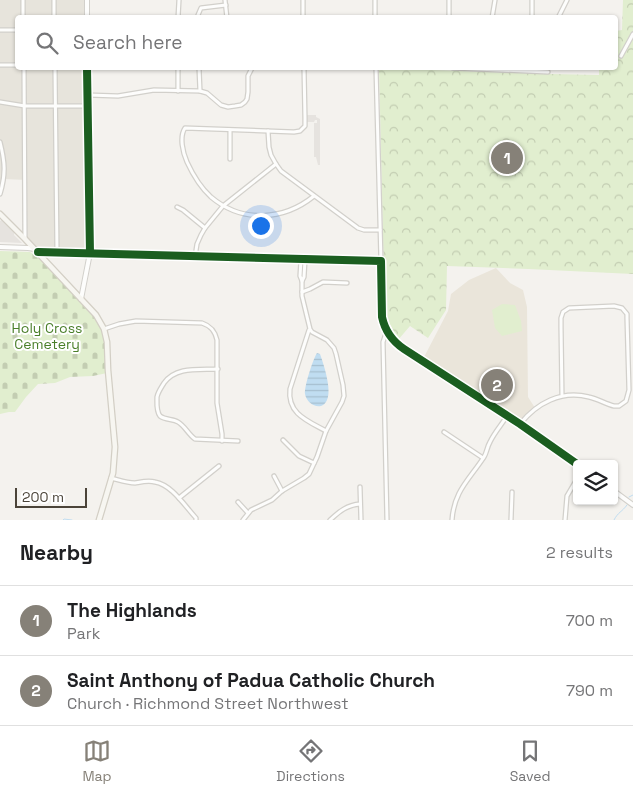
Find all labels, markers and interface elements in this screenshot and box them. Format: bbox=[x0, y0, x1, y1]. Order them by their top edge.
search box bbox=[15, 15, 618, 70]
icon: search bbox=[33, 29, 61, 57]
text: Search here bbox=[73, 30, 183, 55]
pin: 1 bbox=[491, 139, 523, 177]
your location bbox=[248, 213, 274, 239]
park label: Holy Cross Cemetery bbox=[12, 319, 82, 353]
pin: 2 bbox=[481, 366, 513, 404]
map controls bbox=[573, 460, 618, 505]
button: layers bbox=[573, 460, 618, 505]
scale bar bbox=[15, 485, 88, 508]
text: 200 m bbox=[22, 488, 64, 506]
text: Nearby bbox=[20, 539, 93, 566]
text: 2 results bbox=[546, 542, 613, 563]
text: The Highlands bbox=[67, 598, 197, 623]
text: 1 bbox=[32, 610, 40, 631]
text: 700 m bbox=[566, 610, 613, 631]
text: Park bbox=[67, 623, 100, 644]
text: Saint Anthony of Padua Catholic Church bbox=[67, 668, 435, 693]
text: 2 bbox=[31, 680, 41, 701]
text: 790 m bbox=[566, 680, 613, 701]
text: Church · Richmond Street Northwest bbox=[67, 693, 349, 714]
tab: Map bbox=[82, 737, 112, 785]
tab: Directions bbox=[276, 737, 345, 785]
tab: Saved bbox=[510, 737, 551, 785]

